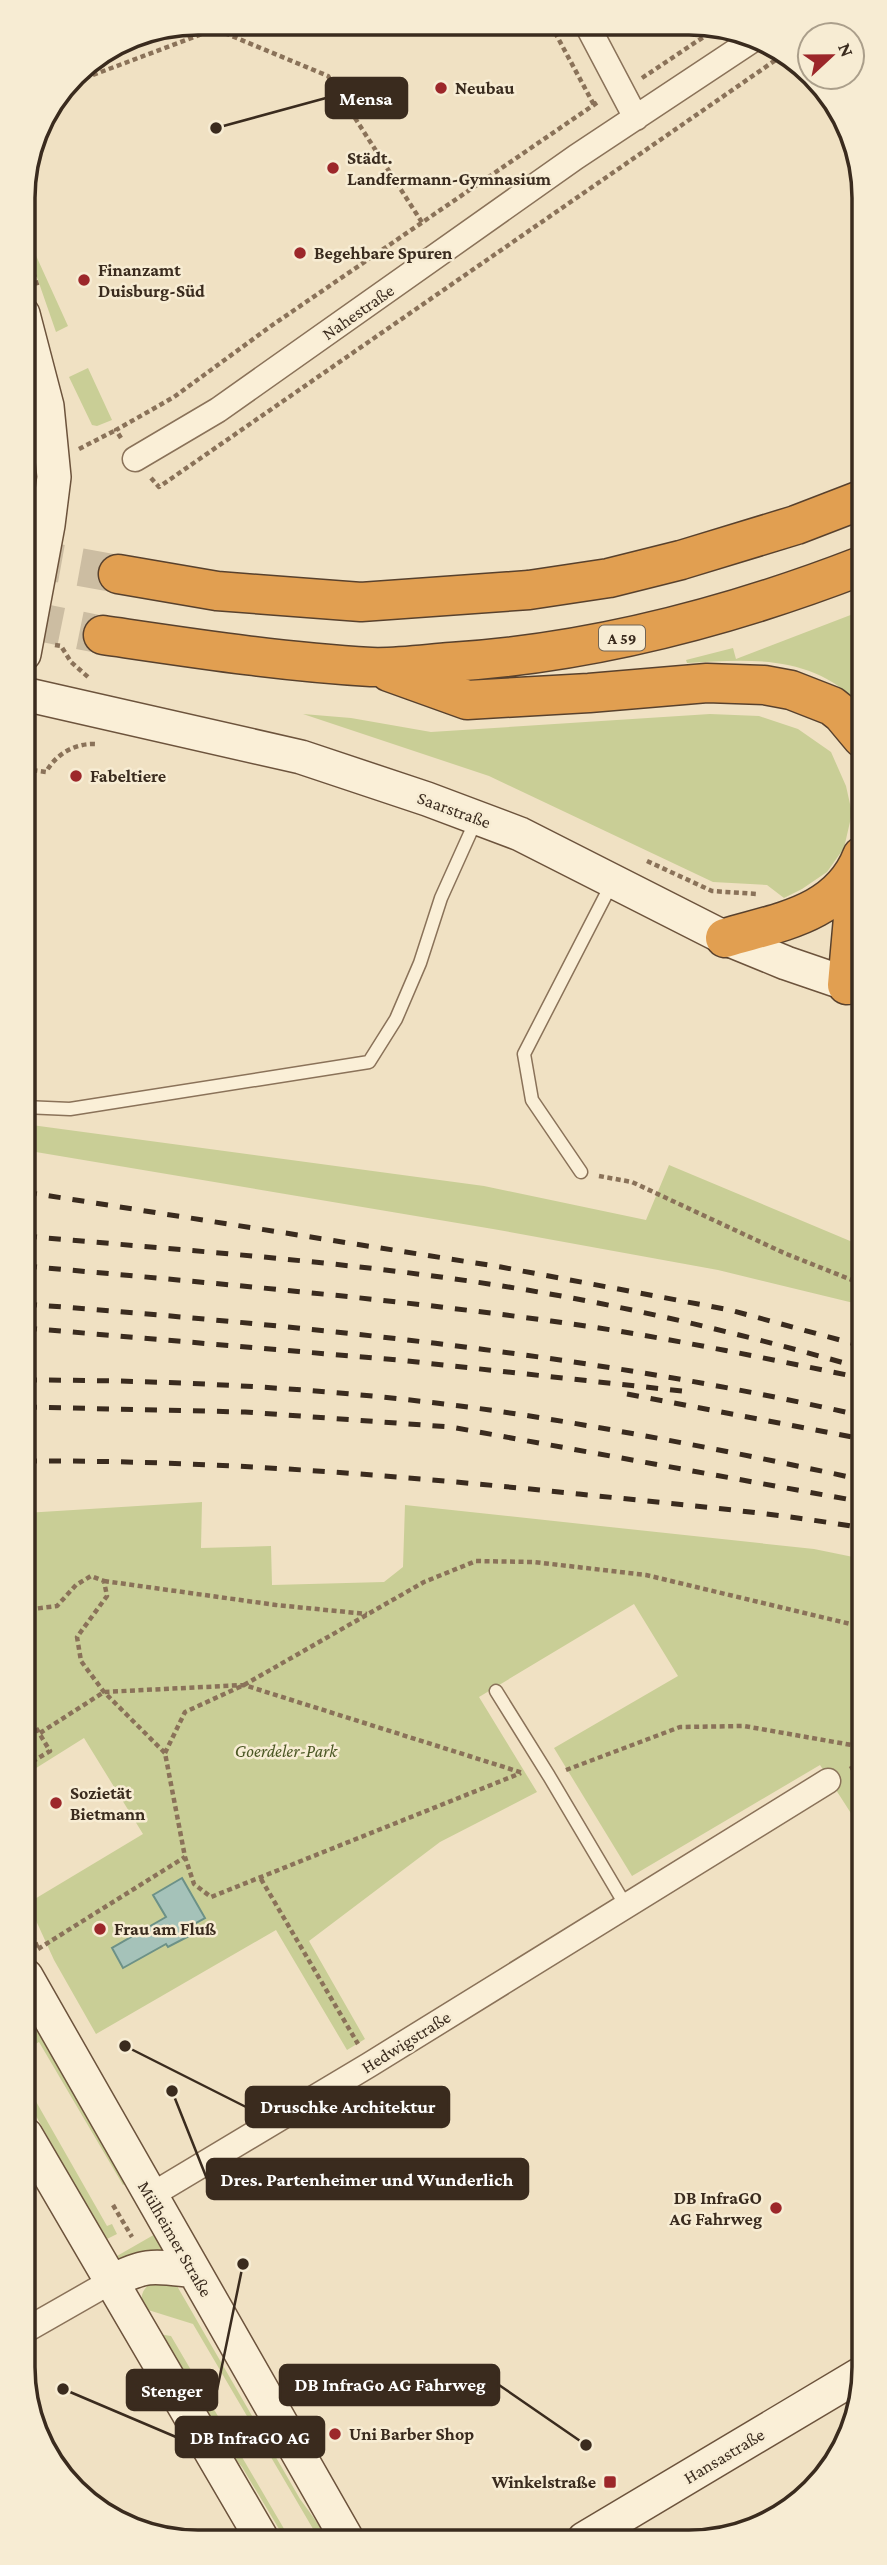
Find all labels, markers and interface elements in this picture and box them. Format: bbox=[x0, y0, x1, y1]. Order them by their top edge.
north arrow bbox=[796, 21, 866, 91]
text: N bbox=[834, 40, 858, 60]
callout: Mensa bbox=[326, 78, 407, 118]
place label: Neubau bbox=[455, 78, 515, 98]
marker: Neubau bbox=[433, 80, 449, 96]
text: Mensa bbox=[339, 88, 393, 109]
place label: Städt. Landfermann-Gymnasium bbox=[347, 148, 552, 189]
marker: Städt. Landfermann-Gymnasium bbox=[325, 160, 341, 176]
place label: Begehbare Spuren bbox=[314, 243, 453, 263]
marker: Begehbare Spuren bbox=[292, 245, 308, 261]
place label: Finanzamt Duisburg-Süd bbox=[98, 260, 205, 301]
marker: Finanzamt Duisburg-Süd bbox=[76, 272, 92, 288]
street label: Nahestraße bbox=[318, 280, 398, 344]
road number: A 59 bbox=[599, 625, 645, 650]
place label: Fabeltiere bbox=[90, 766, 166, 786]
marker: Fabeltiere bbox=[68, 768, 84, 784]
street label: Saarstraße bbox=[415, 787, 494, 833]
park label: Goerdeler-Park bbox=[235, 1741, 338, 1761]
place label: Sozietät Bietmann bbox=[70, 1783, 146, 1824]
marker: Sozietät Bietmann bbox=[48, 1795, 64, 1811]
place label: Frau am Fluß bbox=[114, 1919, 216, 1939]
marker: Frau am Fluß bbox=[92, 1921, 108, 1937]
street label: Hedwigstraße bbox=[358, 2007, 454, 2077]
callout: Druschke Architektur bbox=[246, 2087, 449, 2127]
text: Druschke Architektur bbox=[260, 2096, 436, 2117]
callout: Dres. Partenheimer und Wunderlich bbox=[207, 2159, 528, 2199]
text: Dres. Partenheimer und Wunderlich bbox=[221, 2169, 513, 2190]
street label: Mülheimer Straße bbox=[134, 2178, 216, 2301]
place label: DB InfraGO AG Fahrweg bbox=[669, 2188, 762, 2229]
marker: DB InfraGO AG Fahrweg bbox=[768, 2200, 784, 2216]
callout: DB InfraGo AG Fahrweg bbox=[280, 2365, 499, 2405]
callout: Stenger bbox=[127, 2370, 217, 2410]
text: DB InfraGo AG Fahrweg bbox=[294, 2374, 486, 2395]
text: Stenger bbox=[141, 2380, 203, 2401]
callout: DB InfraGO AG bbox=[176, 2417, 324, 2457]
place label: Uni Barber Shop bbox=[349, 2424, 474, 2444]
street label: Hansastraße bbox=[680, 2424, 768, 2488]
marker: Uni Barber Shop bbox=[327, 2426, 343, 2442]
text: DB InfraGO AG bbox=[190, 2427, 310, 2448]
place label: Winkelstraße bbox=[491, 2472, 596, 2492]
marker: Winkelstraße bbox=[602, 2474, 618, 2490]

